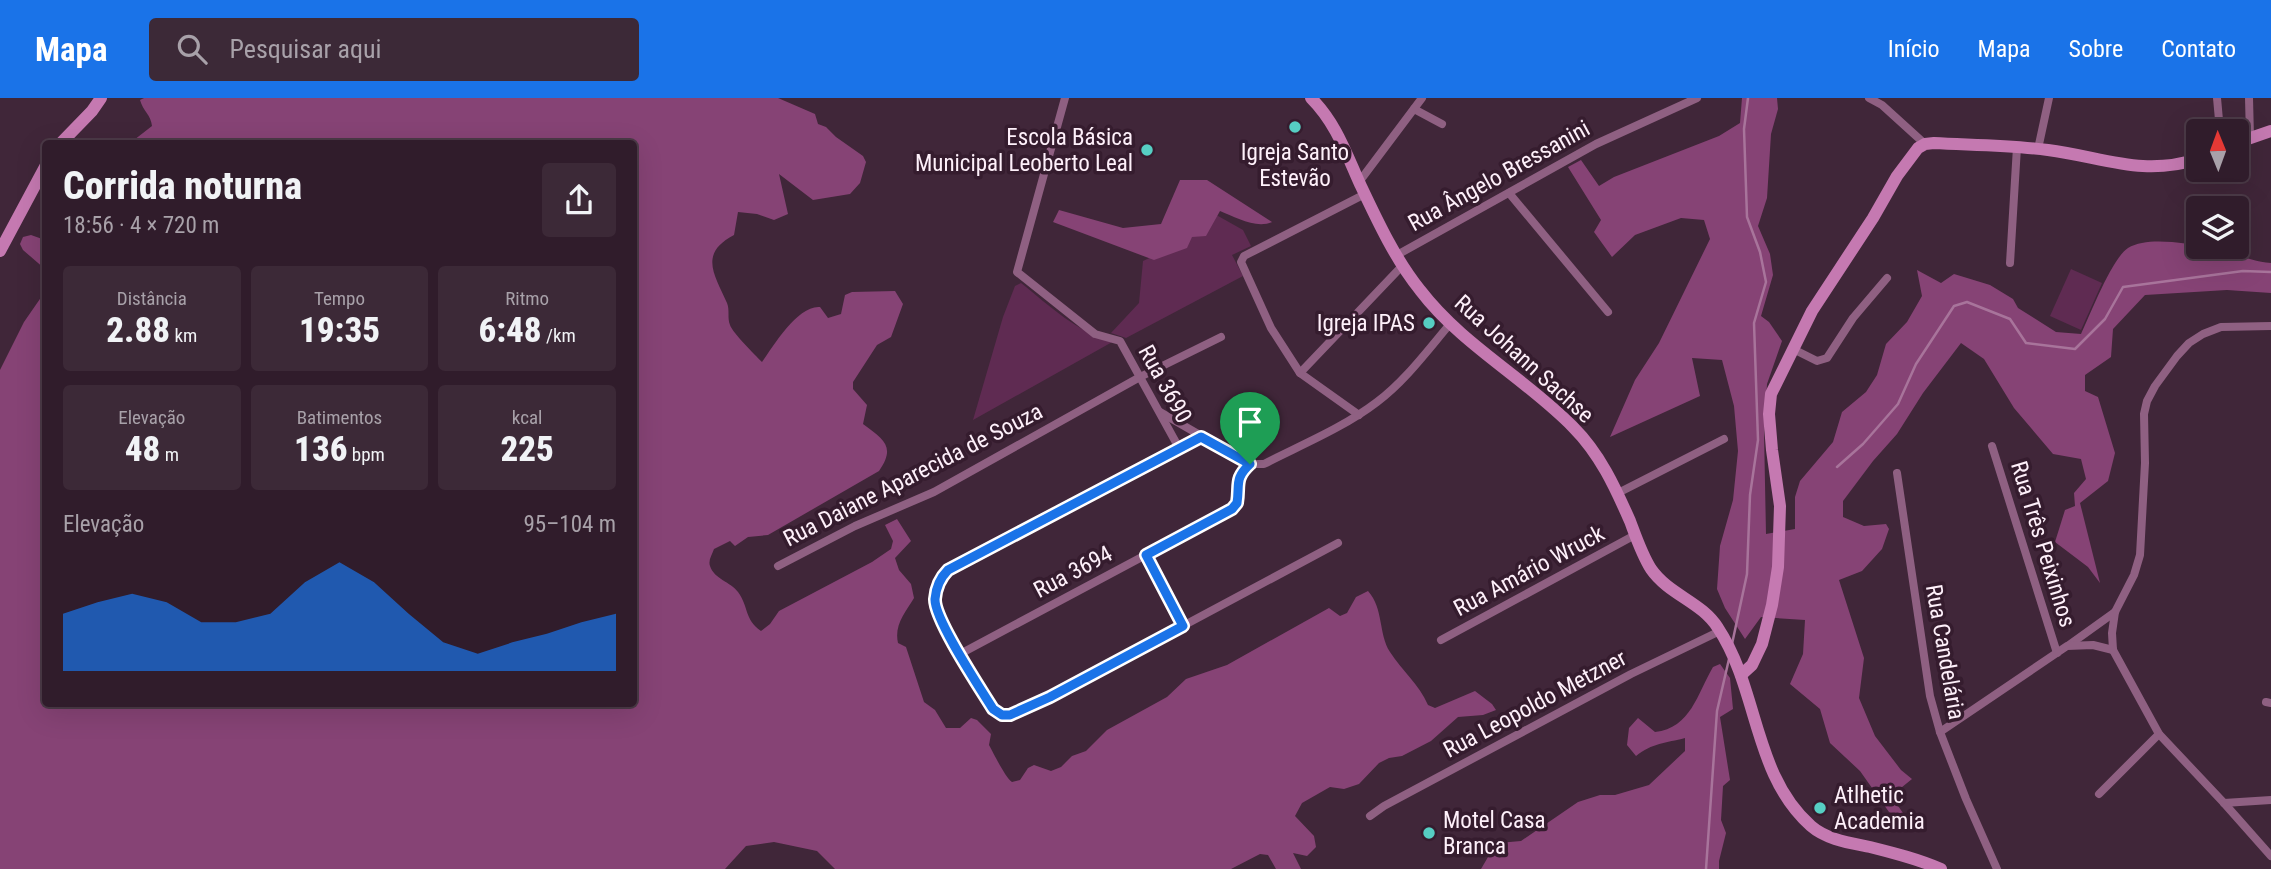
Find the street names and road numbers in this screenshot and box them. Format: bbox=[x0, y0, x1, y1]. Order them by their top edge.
street label: Rua Ângelo Bressanini bbox=[1403, 114, 1594, 237]
street label: Rua Johann Sachse bbox=[1449, 289, 1599, 429]
street label: Rua 3690 bbox=[1133, 340, 1197, 428]
street label: Rua Daiane Aparecida de Souza bbox=[779, 398, 1047, 552]
street label: Rua Três Peixinhos bbox=[2005, 458, 2081, 630]
street label: Rua Amário Wruck bbox=[1449, 520, 1610, 622]
street label: Rua 3694 bbox=[1029, 540, 1117, 604]
street label: Rua Candelária bbox=[1920, 582, 1970, 722]
street label: Rua Leopoldo Metzner bbox=[1439, 644, 1631, 764]

